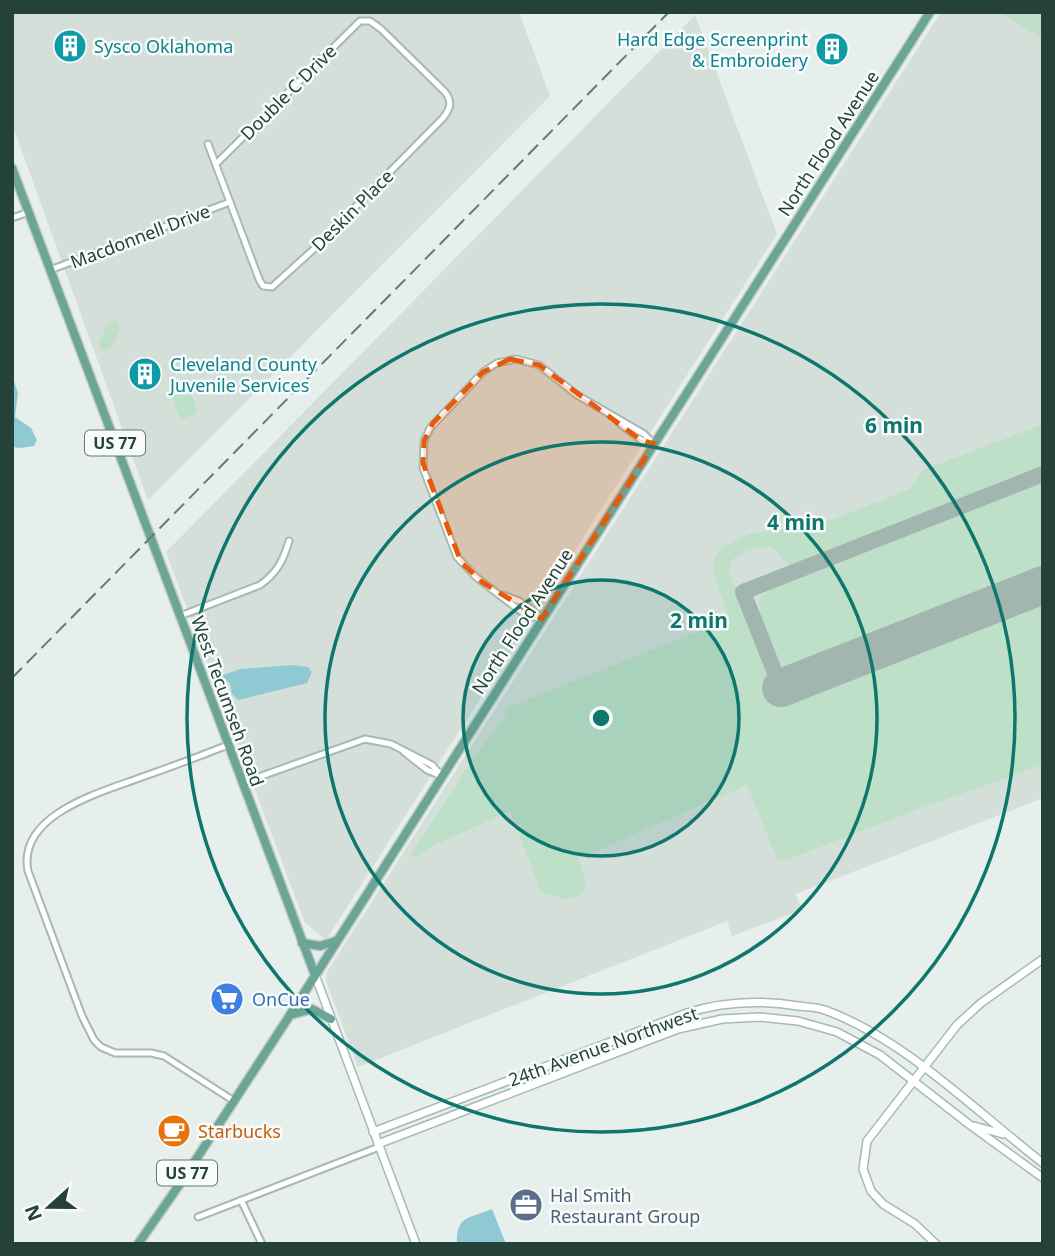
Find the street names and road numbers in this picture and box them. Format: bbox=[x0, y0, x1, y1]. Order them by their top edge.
street label: Double C Drive bbox=[235, 39, 341, 145]
street label: North Flood Avenue bbox=[772, 66, 884, 220]
street label: Deskin Place bbox=[306, 164, 398, 256]
street label: Macdonnell Drive bbox=[67, 198, 213, 274]
road number: US 77 bbox=[85, 430, 145, 456]
street label: North Flood Avenue bbox=[466, 544, 578, 698]
street label: West Tecumseh Road bbox=[186, 612, 270, 790]
street label: 24th Avenue Northwest bbox=[505, 1000, 701, 1091]
road number: US 77 bbox=[157, 1161, 217, 1186]

